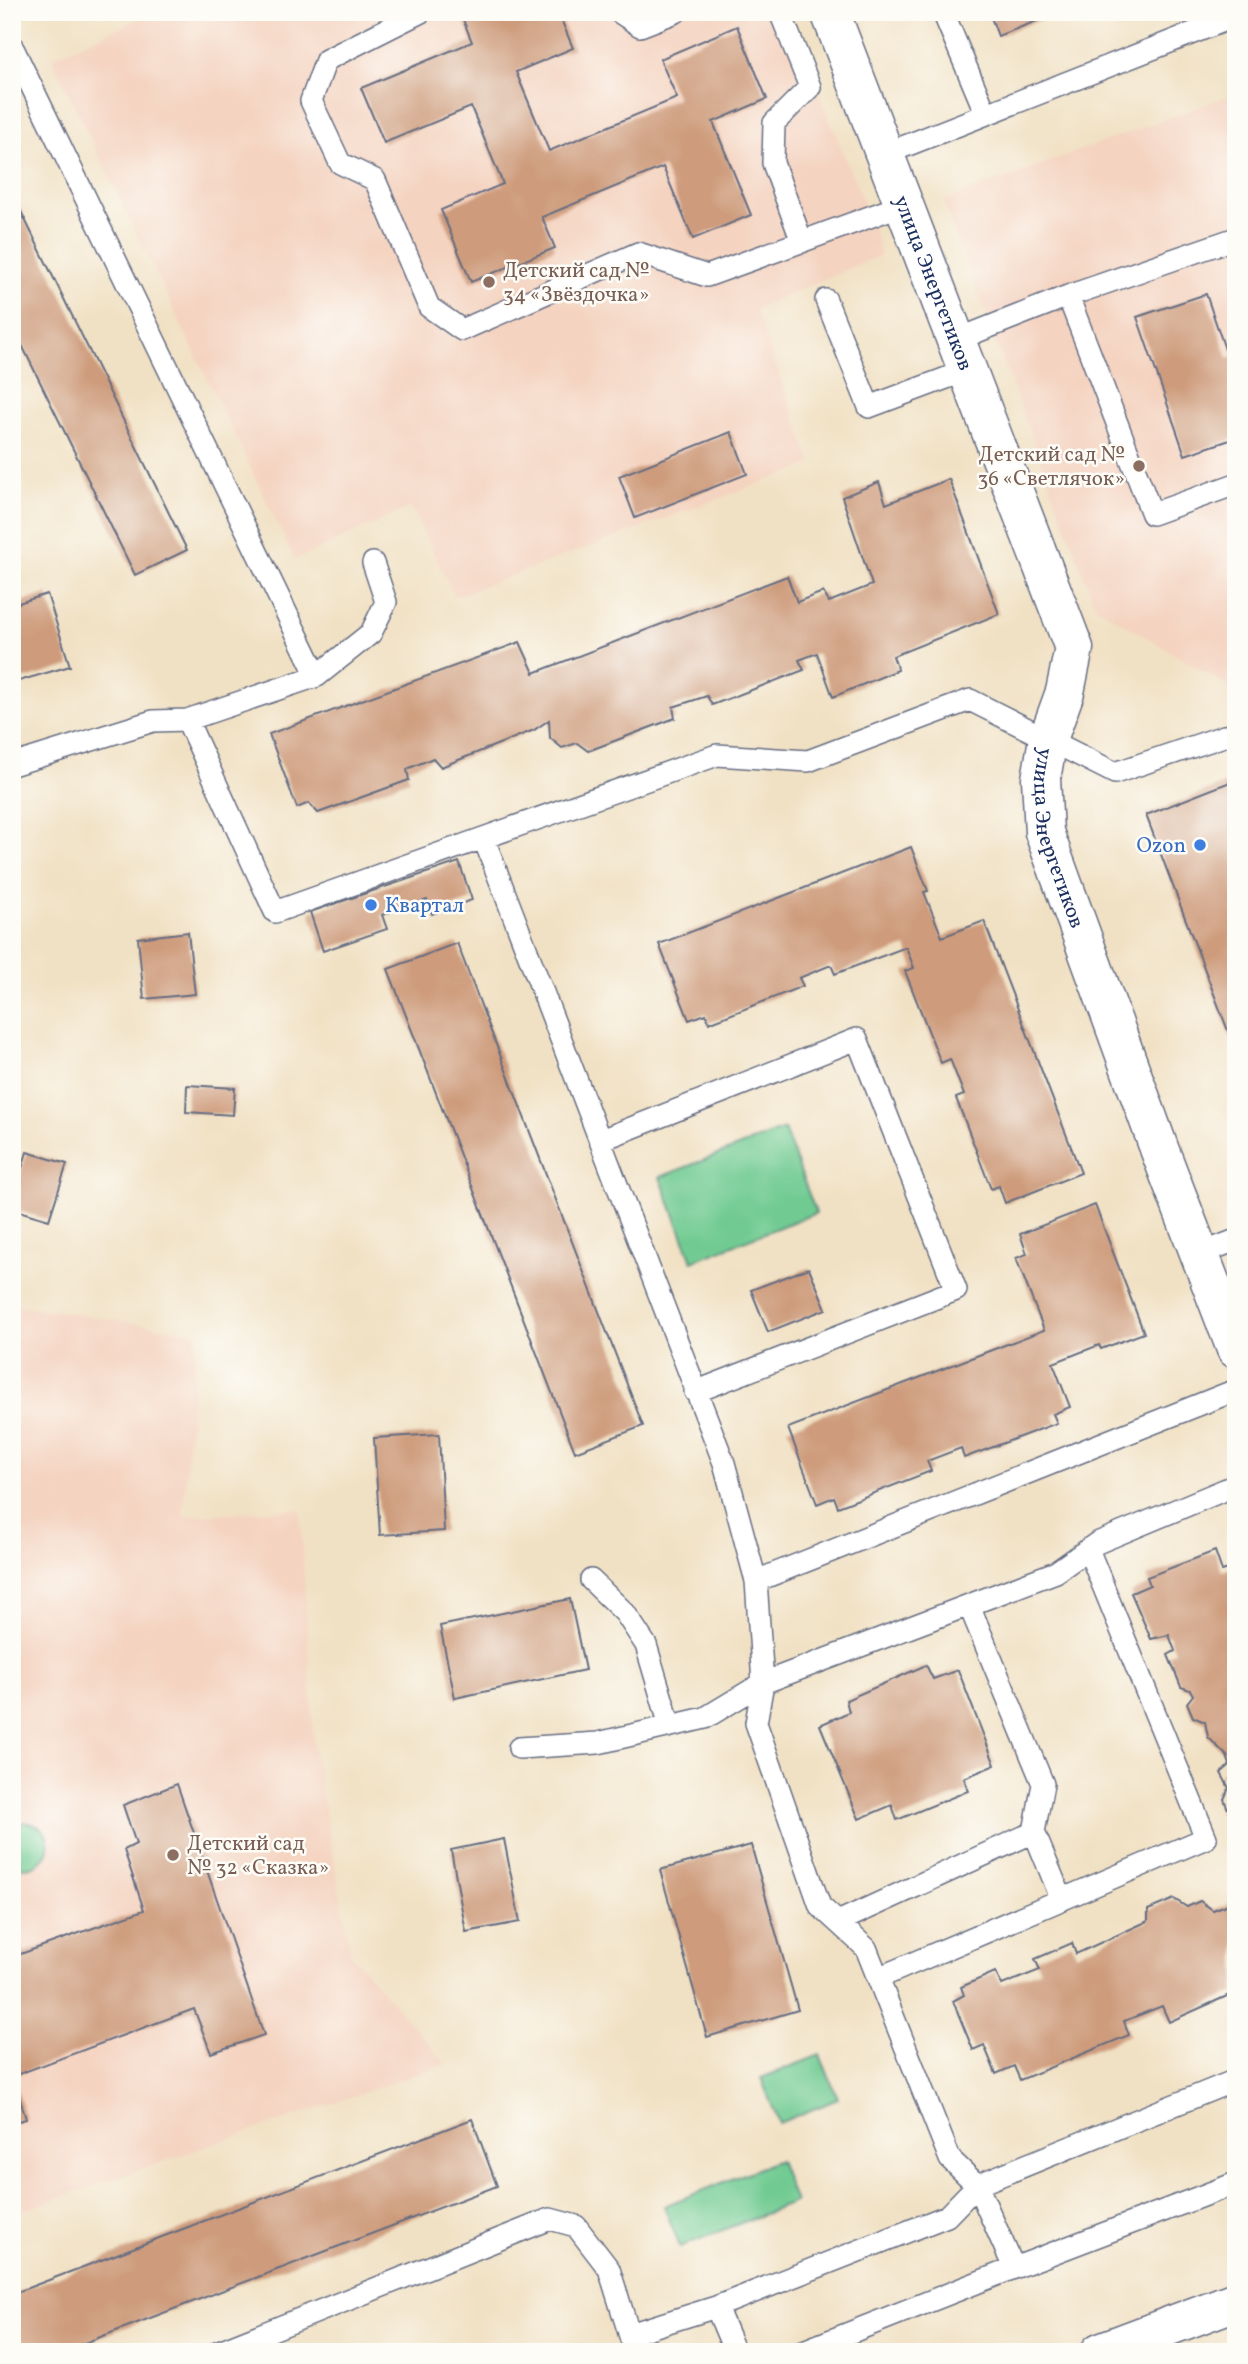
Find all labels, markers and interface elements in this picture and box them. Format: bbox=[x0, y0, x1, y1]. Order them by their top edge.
street label: улица Энергетиков bbox=[886, 192, 979, 375]
place label: Детский сад № 34 «Звёздочка» bbox=[503, 257, 649, 310]
marker: Детский сад № 34 «Звёздочка» bbox=[481, 274, 497, 290]
place label: Детский сад № 36 «Светлячок» bbox=[977, 441, 1125, 494]
marker: Детский сад № 36 «Светлячок» bbox=[1131, 458, 1147, 474]
street label: улица Энергетиков bbox=[1025, 745, 1091, 932]
place label: Ozon bbox=[1136, 832, 1186, 861]
marker: Ozon bbox=[1192, 837, 1208, 853]
place label: Квартал bbox=[385, 892, 464, 921]
marker: Квартал bbox=[363, 897, 379, 913]
place label: Детский сад № 32 «Сказка» bbox=[187, 1830, 329, 1883]
marker: Детский сад № 32 «Сказка» bbox=[165, 1847, 181, 1863]

